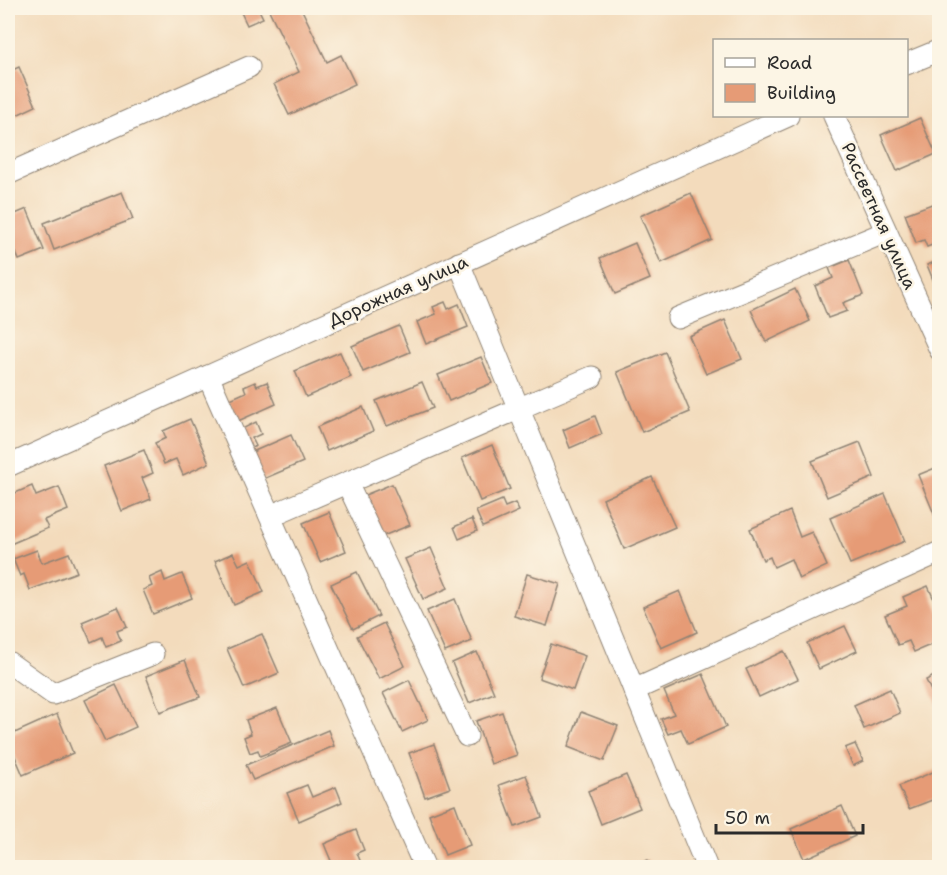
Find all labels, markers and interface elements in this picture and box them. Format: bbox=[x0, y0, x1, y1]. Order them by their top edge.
legend bbox=[713, 39, 908, 117]
text: Road bbox=[767, 51, 812, 75]
text: Building bbox=[767, 81, 836, 105]
street label: Рассветная улица bbox=[836, 139, 922, 293]
street label: Дорожная улица bbox=[324, 249, 472, 333]
scale bar bbox=[716, 797, 863, 835]
text: 50 m bbox=[725, 806, 770, 830]

